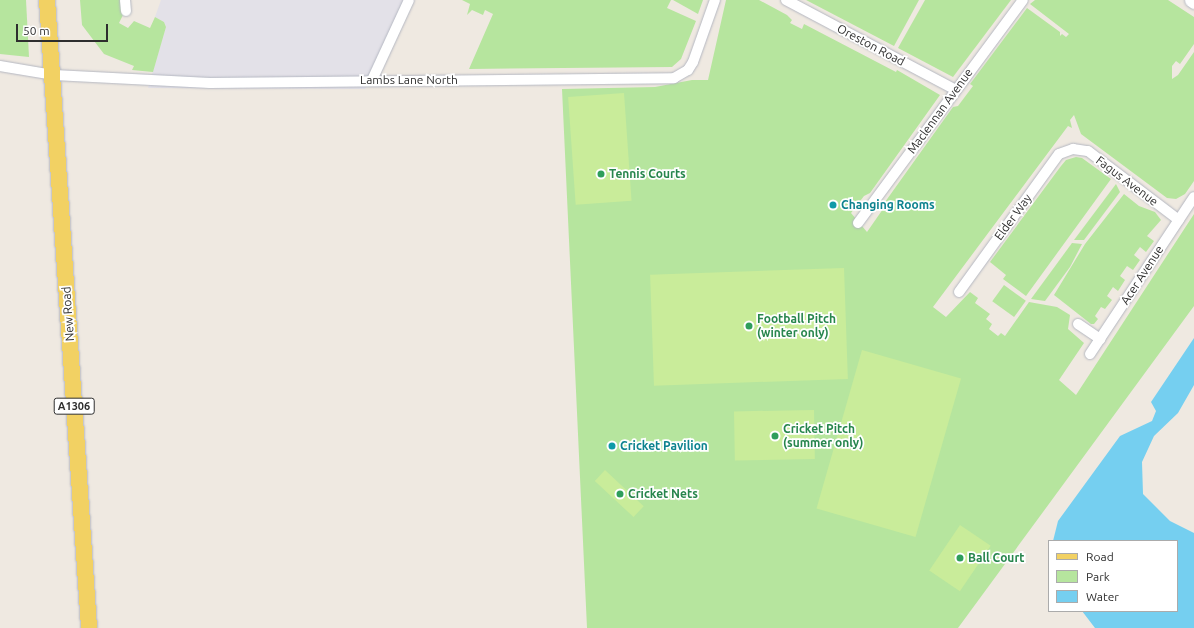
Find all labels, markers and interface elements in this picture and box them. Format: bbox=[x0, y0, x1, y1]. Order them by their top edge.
scale bar bbox=[18, 16, 110, 42]
street label: Oreston Road bbox=[835, 21, 907, 69]
text: 50 m bbox=[23, 24, 50, 37]
street label: Maclennan Avenue bbox=[904, 66, 976, 156]
street label: Lambs Lane North bbox=[360, 73, 458, 87]
street label: Fagus Avenue bbox=[1093, 153, 1161, 209]
place label: Tennis Courts bbox=[609, 167, 686, 181]
marker: Tennis Courts bbox=[596, 169, 606, 179]
street label: Elder Way bbox=[991, 191, 1035, 243]
place label: Changing Rooms bbox=[841, 198, 935, 212]
marker: Changing Rooms bbox=[828, 200, 838, 210]
street label: Acer Avenue bbox=[1118, 243, 1166, 307]
street label: New Road bbox=[59, 286, 77, 342]
place label: Football Pitch (winter only) bbox=[757, 312, 836, 340]
marker: Football Pitch (winter only) bbox=[744, 321, 754, 331]
road number: A1306 bbox=[53, 397, 95, 415]
place label: Cricket Pitch (summer only) bbox=[783, 422, 863, 450]
marker: Cricket Pitch (summer only) bbox=[770, 431, 780, 441]
place label: Cricket Pavilion bbox=[620, 439, 708, 453]
marker: Cricket Pavilion bbox=[607, 441, 617, 451]
place label: Cricket Nets bbox=[628, 487, 698, 501]
marker: Cricket Nets bbox=[615, 489, 625, 499]
legend bbox=[1048, 540, 1178, 612]
text: Road bbox=[1086, 550, 1114, 563]
place label: Ball Court bbox=[968, 551, 1024, 565]
marker: Ball Court bbox=[955, 553, 965, 563]
text: Park bbox=[1086, 570, 1110, 583]
text: Water bbox=[1086, 590, 1119, 603]

